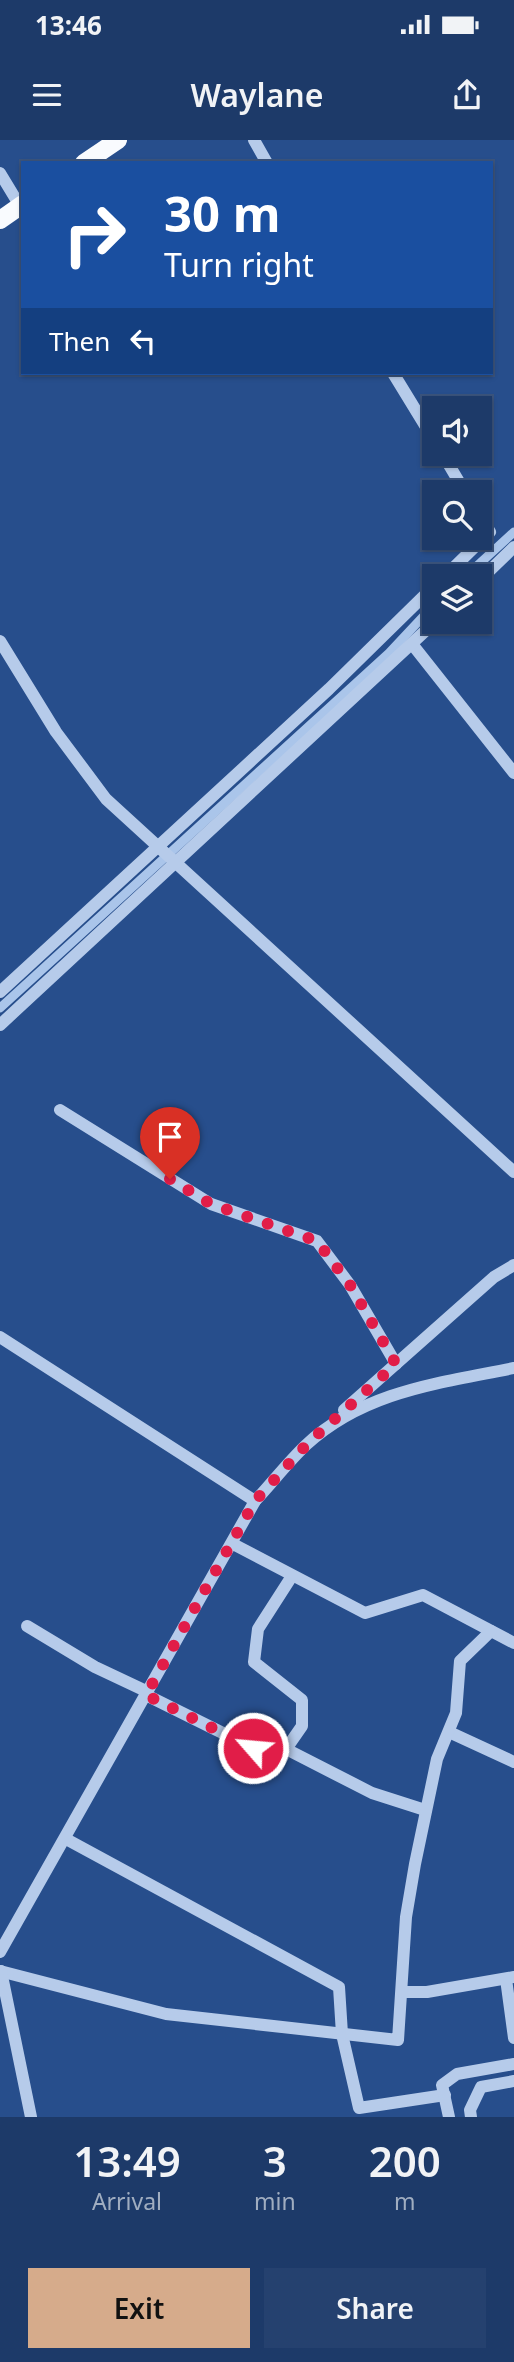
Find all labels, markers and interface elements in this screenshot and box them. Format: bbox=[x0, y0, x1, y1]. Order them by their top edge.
text: 13:46 bbox=[35, 7, 102, 43]
text: Waylane bbox=[190, 73, 324, 116]
icon: menu bbox=[28, 76, 66, 114]
icon: share bbox=[448, 76, 486, 114]
text: 30 m bbox=[164, 180, 281, 246]
icon: right bbox=[49, 189, 140, 280]
text: Turn right bbox=[164, 243, 314, 286]
icon: left bbox=[124, 322, 162, 360]
text: Then bbox=[49, 323, 110, 359]
map controls bbox=[422, 396, 492, 634]
button: sound bbox=[422, 396, 492, 466]
button: search bbox=[422, 480, 492, 550]
button: layers bbox=[422, 564, 492, 634]
pin bbox=[140, 1107, 200, 1179]
icon: arrive bbox=[151, 1118, 189, 1156]
position arrow bbox=[216, 1711, 290, 1785]
text: 13:49 bbox=[73, 2132, 181, 2189]
text: 3 bbox=[263, 2132, 287, 2189]
text: 200 bbox=[369, 2132, 441, 2189]
text: Arrival bbox=[92, 2185, 162, 2217]
text: min bbox=[254, 2185, 296, 2217]
text: m bbox=[394, 2185, 416, 2217]
button: Exit bbox=[28, 2268, 250, 2348]
button: Share bbox=[264, 2268, 486, 2348]

